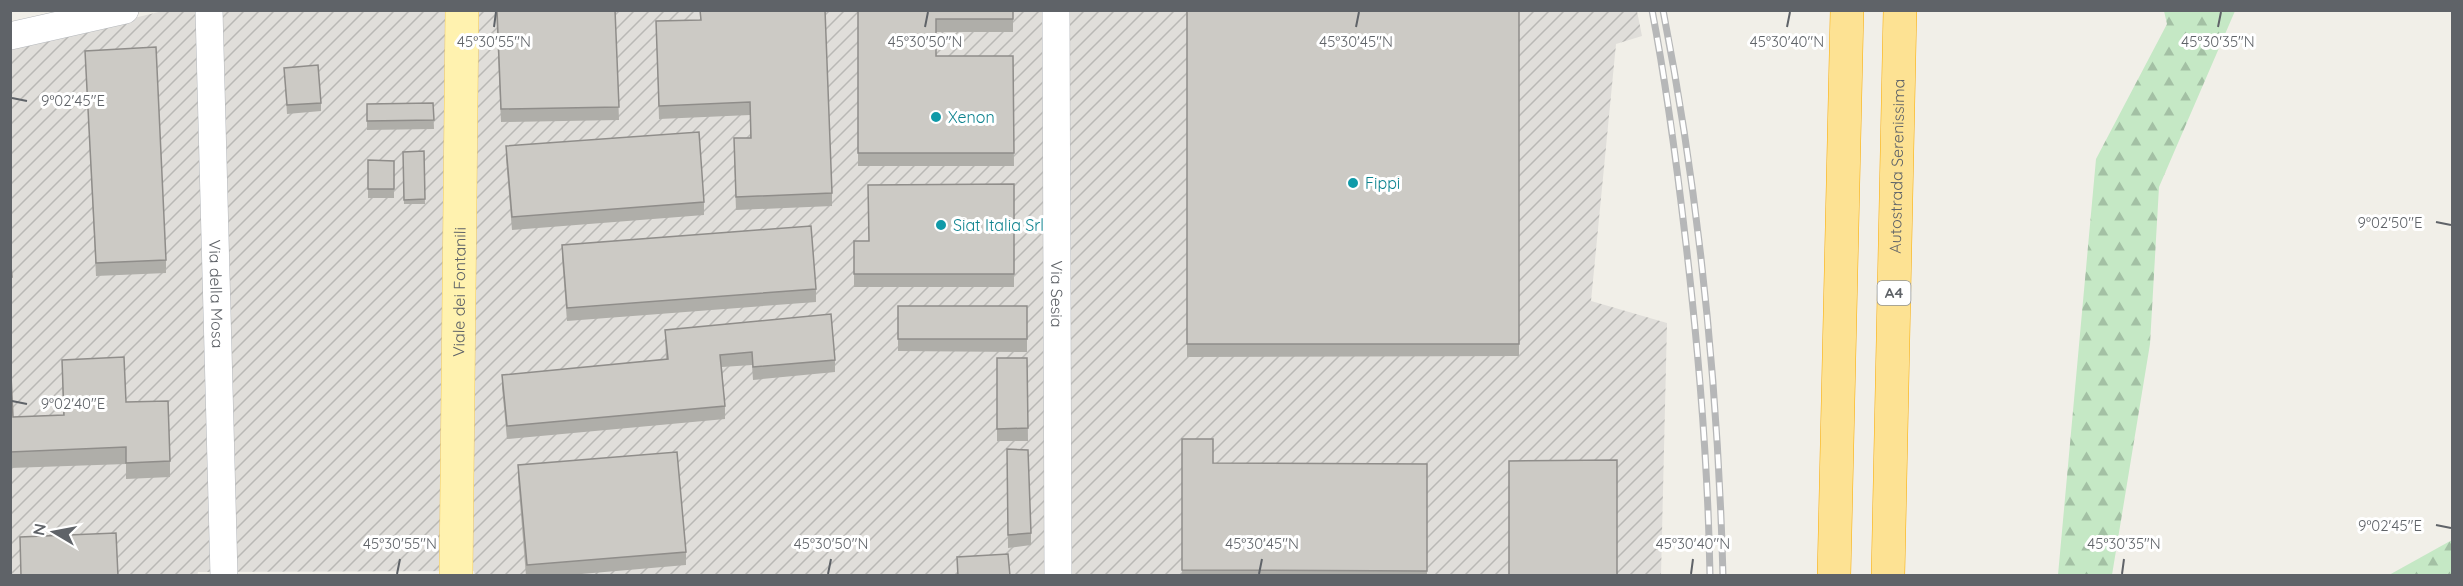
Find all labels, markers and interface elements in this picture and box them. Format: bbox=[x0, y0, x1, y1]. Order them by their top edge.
text: 45°30'55"N bbox=[457, 32, 531, 51]
text: 45°30'50"N bbox=[888, 32, 962, 51]
text: 45°30'45"N bbox=[1319, 32, 1393, 51]
text: 45°30'40"N bbox=[1750, 32, 1824, 51]
text: 45°30'35"N bbox=[2181, 32, 2255, 51]
street label: Autostrada Serenissima bbox=[1885, 78, 1909, 254]
text: 9°02'45"E bbox=[41, 91, 105, 110]
place label: Xenon bbox=[948, 107, 995, 127]
marker: Xenon bbox=[929, 110, 943, 124]
place label: Fippi bbox=[1365, 173, 1400, 193]
marker: Fippi bbox=[1346, 176, 1360, 190]
text: 9°02'50"E bbox=[2358, 213, 2422, 232]
place label: Siat Italia Srl bbox=[953, 215, 1044, 235]
marker: Siat Italia Srl bbox=[934, 218, 948, 232]
street label: Viale dei Fontanili bbox=[448, 227, 470, 357]
street label: Via della Mosa bbox=[205, 239, 228, 348]
street label: Via Sesia bbox=[1047, 261, 1067, 327]
road number: A4 bbox=[1878, 281, 1910, 305]
text: 9°02'40"E bbox=[41, 394, 105, 413]
north arrow bbox=[24, 502, 84, 562]
text: 9°02'45"E bbox=[2358, 516, 2422, 535]
text: N bbox=[28, 522, 50, 537]
text: 45°30'55"N bbox=[363, 534, 437, 553]
text: 45°30'50"N bbox=[794, 534, 868, 553]
text: 45°30'45"N bbox=[1225, 534, 1299, 553]
text: 45°30'40"N bbox=[1656, 534, 1730, 553]
text: 45°30'35"N bbox=[2087, 534, 2161, 553]

